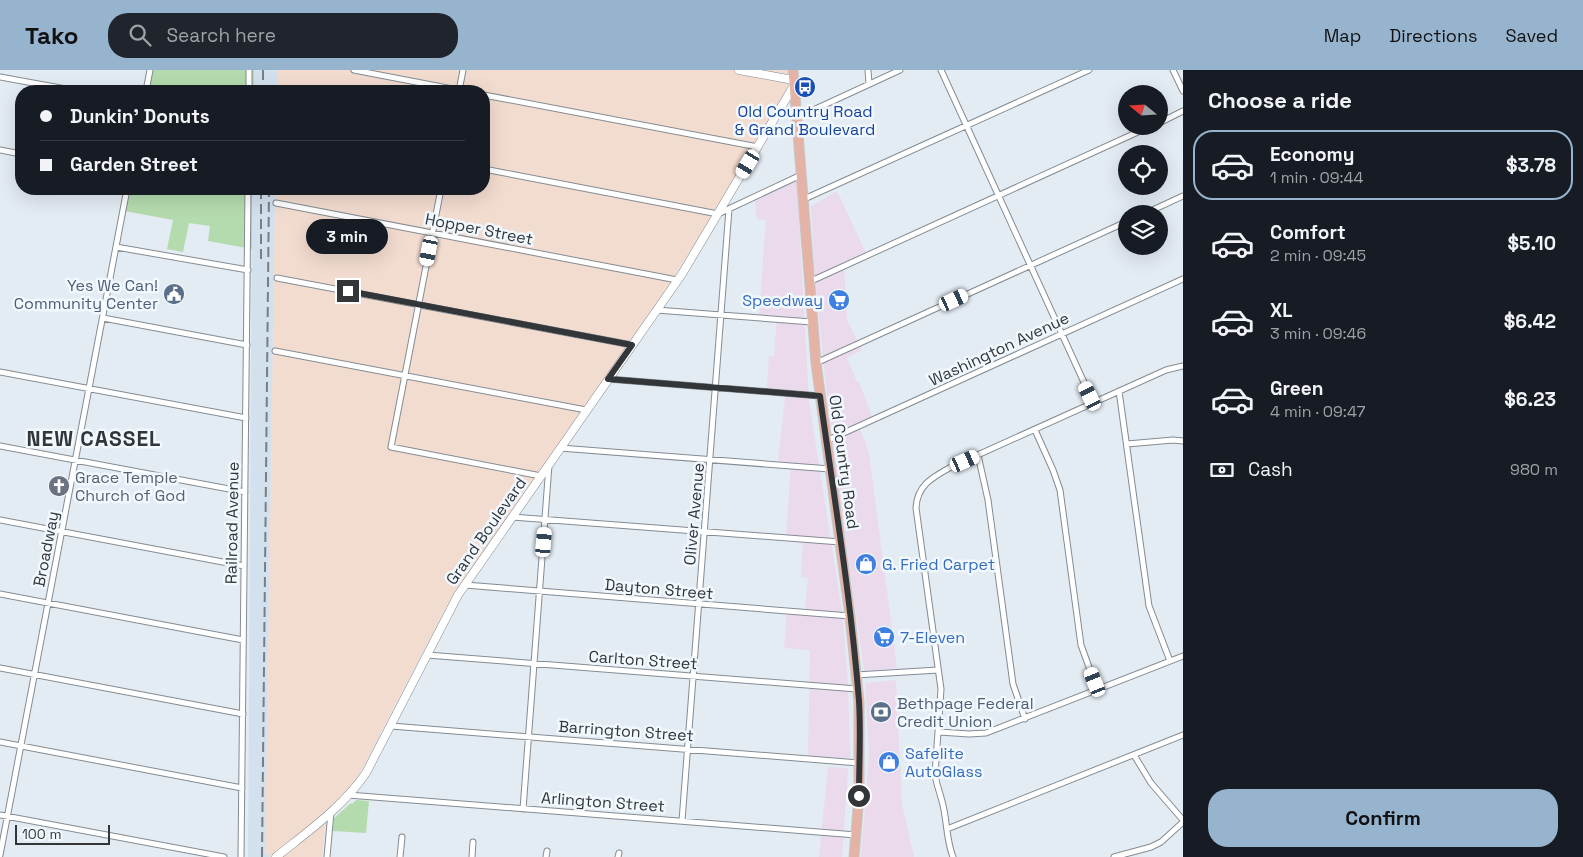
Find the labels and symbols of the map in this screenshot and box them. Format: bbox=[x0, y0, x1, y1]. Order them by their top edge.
bus stop icon: Old Country Road & Grand Boulevard bbox=[793, 75, 817, 99]
north arrow bbox=[1118, 85, 1168, 135]
place label: Old Country Road & Grand Boulevard bbox=[735, 101, 875, 140]
car bbox=[733, 147, 762, 181]
street label: Hopper Street bbox=[423, 208, 535, 250]
callout: 3 min bbox=[307, 218, 389, 254]
car bbox=[418, 235, 439, 267]
place label: Yes We Can! Community Center bbox=[14, 275, 158, 314]
route end bbox=[337, 280, 359, 302]
public building icon: Yes We Can! Community Center bbox=[162, 282, 186, 306]
car bbox=[937, 287, 970, 313]
supermarket icon: Speedway bbox=[827, 288, 851, 312]
place label: Speedway bbox=[742, 290, 823, 311]
street label: Washington Avenue bbox=[926, 307, 1072, 391]
car bbox=[1076, 379, 1103, 413]
street label: Old Country Road bbox=[824, 394, 864, 530]
district label: NEW CASSEL bbox=[27, 425, 161, 452]
car bbox=[948, 448, 981, 474]
street label: Railroad Avenue bbox=[220, 462, 244, 584]
street label: Oliver Avenue bbox=[679, 462, 709, 566]
place label: Grace Temple Church of God bbox=[75, 467, 186, 506]
street label: Grand Boulevard bbox=[441, 473, 531, 589]
church icon: Grace Temple Church of God bbox=[47, 474, 71, 498]
street label: Broadway bbox=[28, 509, 64, 589]
car bbox=[535, 526, 552, 558]
shop icon: G. Fried Carpet bbox=[854, 552, 878, 576]
place label: G. Fried Carpet bbox=[882, 554, 995, 575]
street label: Dayton Street bbox=[604, 574, 714, 604]
supermarket icon: 7-Eleven bbox=[872, 625, 896, 649]
place label: 7-Eleven bbox=[900, 627, 965, 648]
street label: Carlton Street bbox=[588, 646, 698, 674]
car bbox=[1082, 665, 1107, 699]
place label: Bethpage Federal Credit Union bbox=[897, 693, 1034, 732]
bank icon: Bethpage Federal Credit Union bbox=[869, 700, 893, 724]
street label: Barrington Street bbox=[558, 716, 694, 746]
place label: Safelite AutoGlass bbox=[905, 743, 982, 782]
shop icon: Safelite AutoGlass bbox=[877, 750, 901, 774]
route start bbox=[848, 785, 870, 807]
street label: Arlington Street bbox=[541, 787, 665, 817]
scale bar bbox=[15, 822, 110, 845]

